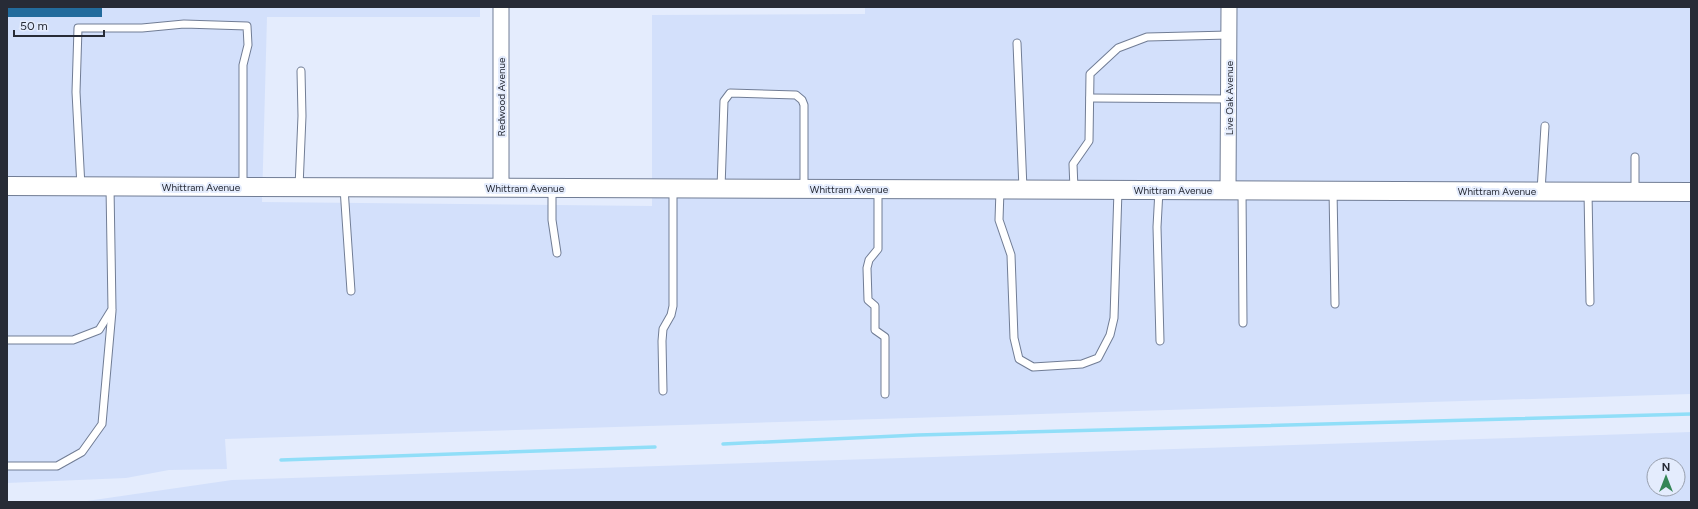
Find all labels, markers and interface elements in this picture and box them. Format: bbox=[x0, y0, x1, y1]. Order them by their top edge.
scale bar bbox=[14, 12, 104, 38]
text: 50 m bbox=[20, 19, 48, 33]
street label: Redwood Avenue bbox=[495, 57, 508, 137]
street label: Live Oak Avenue bbox=[1223, 60, 1236, 135]
street label: Whittram Avenue bbox=[162, 181, 241, 194]
street label: Whittram Avenue bbox=[486, 182, 565, 195]
street label: Whittram Avenue bbox=[810, 183, 889, 196]
street label: Whittram Avenue bbox=[1134, 184, 1213, 197]
street label: Whittram Avenue bbox=[1458, 185, 1537, 198]
north arrow bbox=[1646, 457, 1686, 497]
text: N bbox=[1662, 461, 1670, 474]

